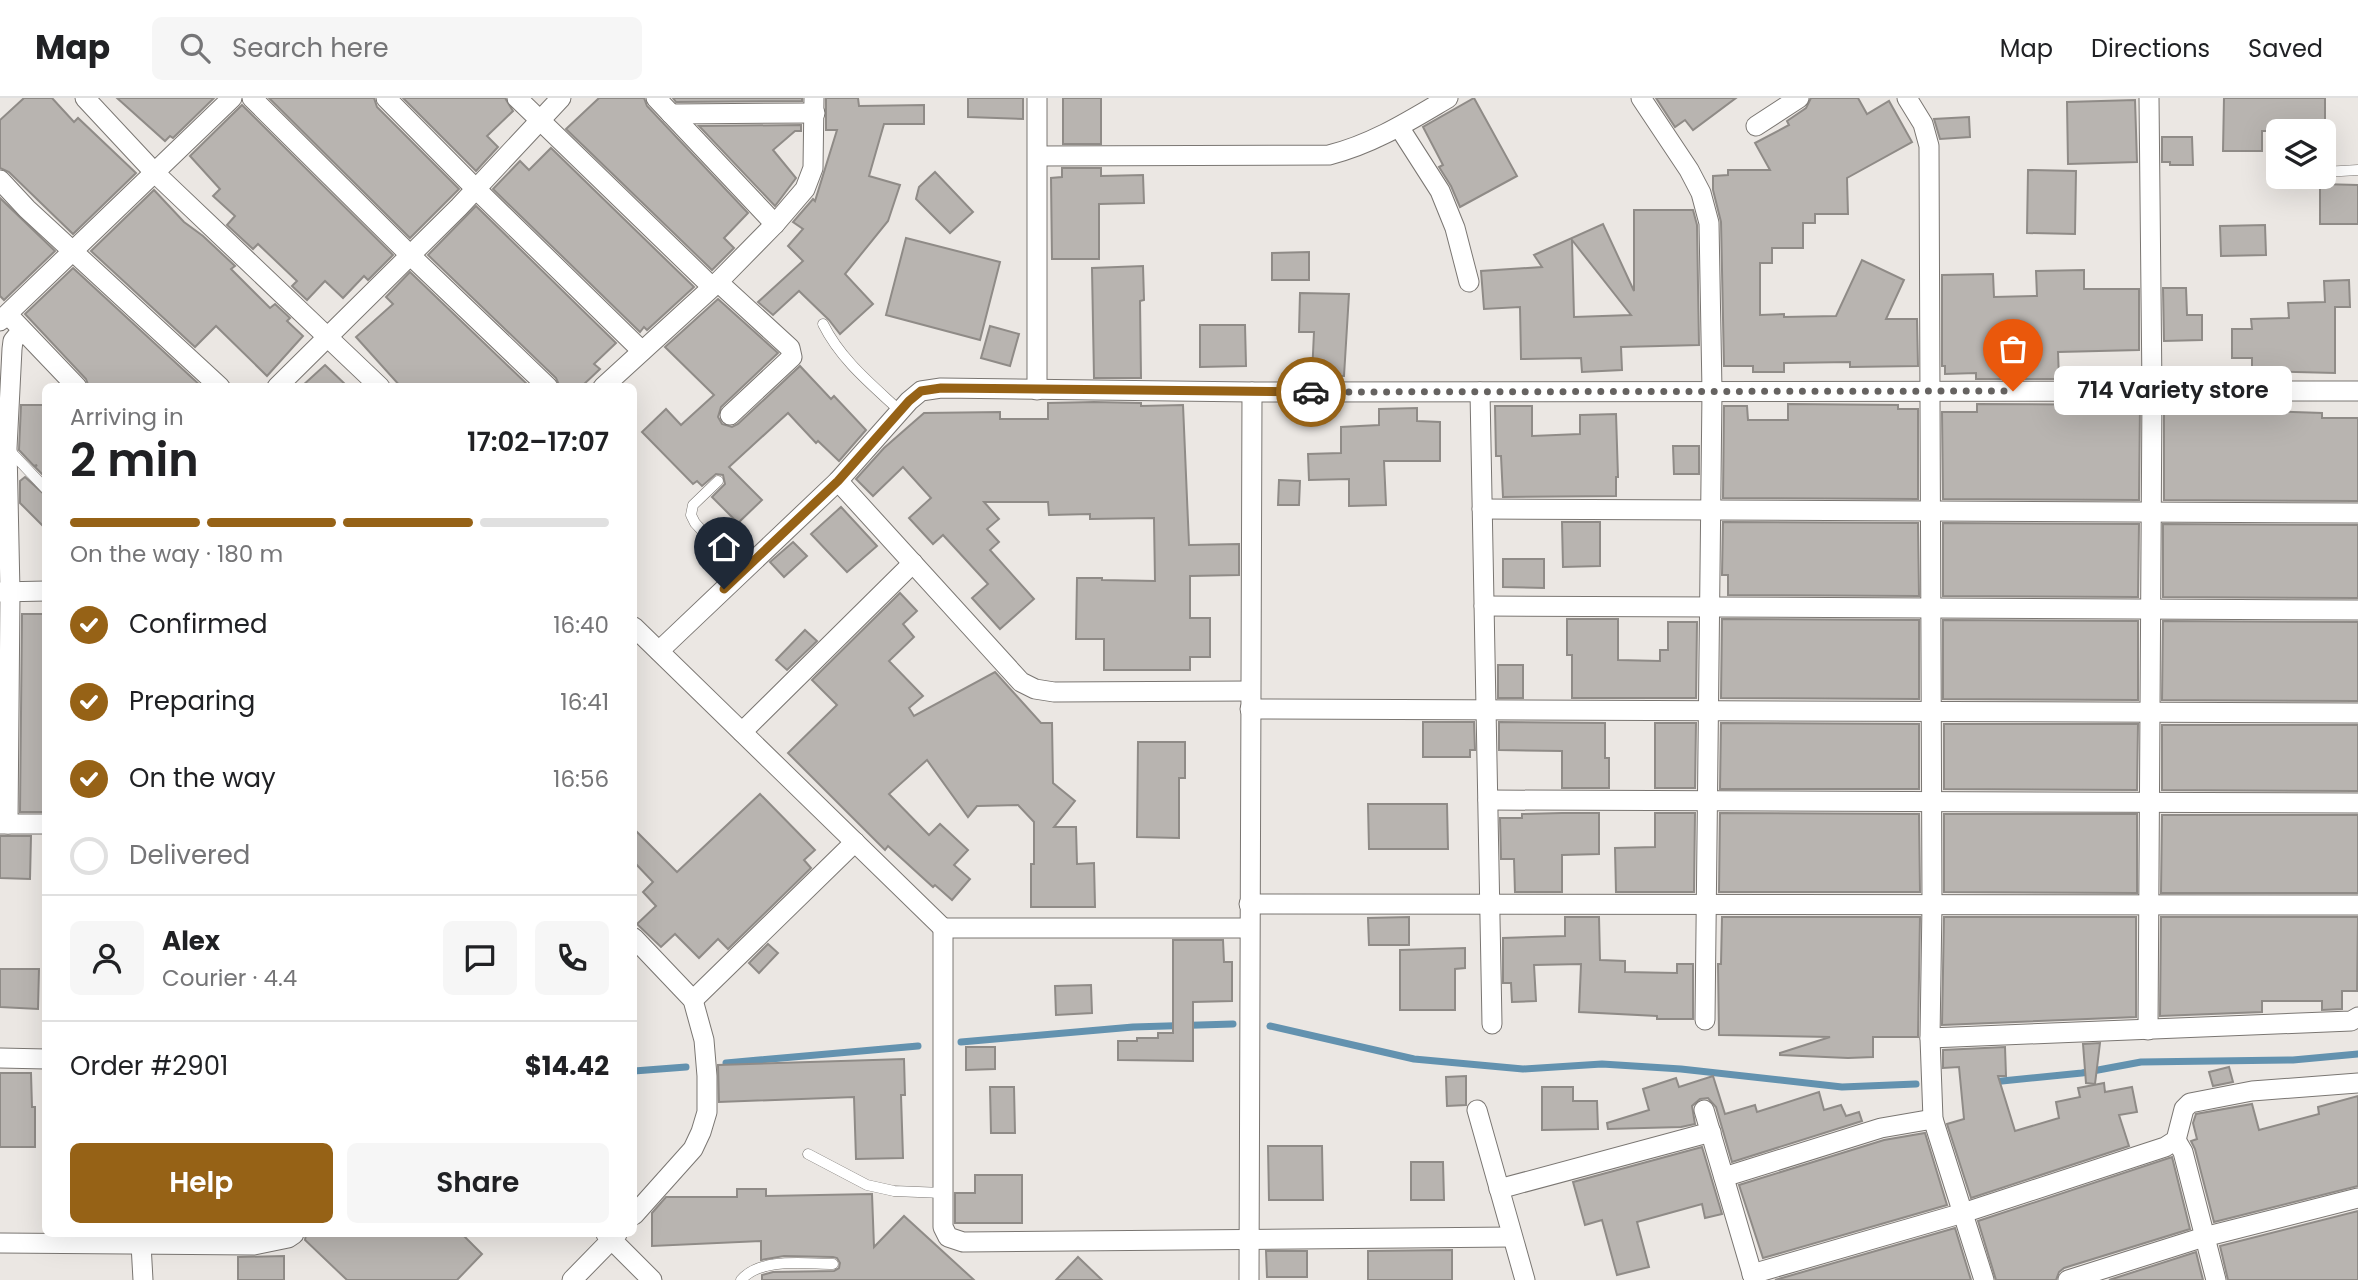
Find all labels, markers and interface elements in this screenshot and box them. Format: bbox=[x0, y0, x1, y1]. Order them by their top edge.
search box bbox=[152, 17, 642, 80]
text: Map bbox=[35, 24, 110, 71]
icon: search bbox=[176, 29, 214, 67]
text: Search here bbox=[232, 30, 389, 66]
text: Map bbox=[2000, 32, 2053, 65]
text: Directions bbox=[2091, 32, 2210, 65]
text: Saved bbox=[2248, 32, 2323, 65]
map controls bbox=[2266, 119, 2336, 189]
button: layers bbox=[2266, 119, 2336, 189]
pin bbox=[1983, 319, 2043, 391]
icon: bag bbox=[1994, 330, 2032, 368]
courier bbox=[1276, 357, 1346, 427]
callout: 714 Variety store bbox=[2055, 366, 2293, 416]
icon: car bbox=[1292, 373, 1330, 411]
text: 714 Variety store bbox=[2077, 374, 2269, 406]
text: Arriving in bbox=[70, 401, 184, 433]
text: 17:02–17:07 bbox=[467, 424, 609, 460]
text: 2 min bbox=[70, 428, 199, 492]
pin bbox=[694, 517, 754, 589]
icon: home bbox=[705, 528, 743, 566]
text: On the way · 180 m bbox=[70, 538, 283, 570]
icon: check bbox=[70, 606, 108, 644]
text: Confirmed bbox=[129, 606, 267, 642]
text: 16:40 bbox=[553, 609, 609, 641]
icon: check bbox=[70, 683, 108, 721]
text: Preparing bbox=[129, 683, 255, 719]
text: 16:41 bbox=[560, 686, 609, 718]
icon: check bbox=[70, 760, 108, 798]
text: On the way bbox=[129, 760, 276, 796]
text: 16:56 bbox=[553, 763, 609, 795]
text: Delivered bbox=[129, 837, 250, 873]
button: person bbox=[70, 921, 144, 995]
button: chat bbox=[443, 921, 517, 995]
button: phone bbox=[535, 921, 609, 995]
text: Alex bbox=[162, 923, 220, 959]
text: Courier · 4.4 bbox=[162, 962, 297, 994]
text: Order #2901 bbox=[70, 1048, 228, 1084]
text: $14.42 bbox=[525, 1048, 609, 1084]
button: Help bbox=[70, 1143, 333, 1223]
button: Share bbox=[347, 1143, 609, 1223]

